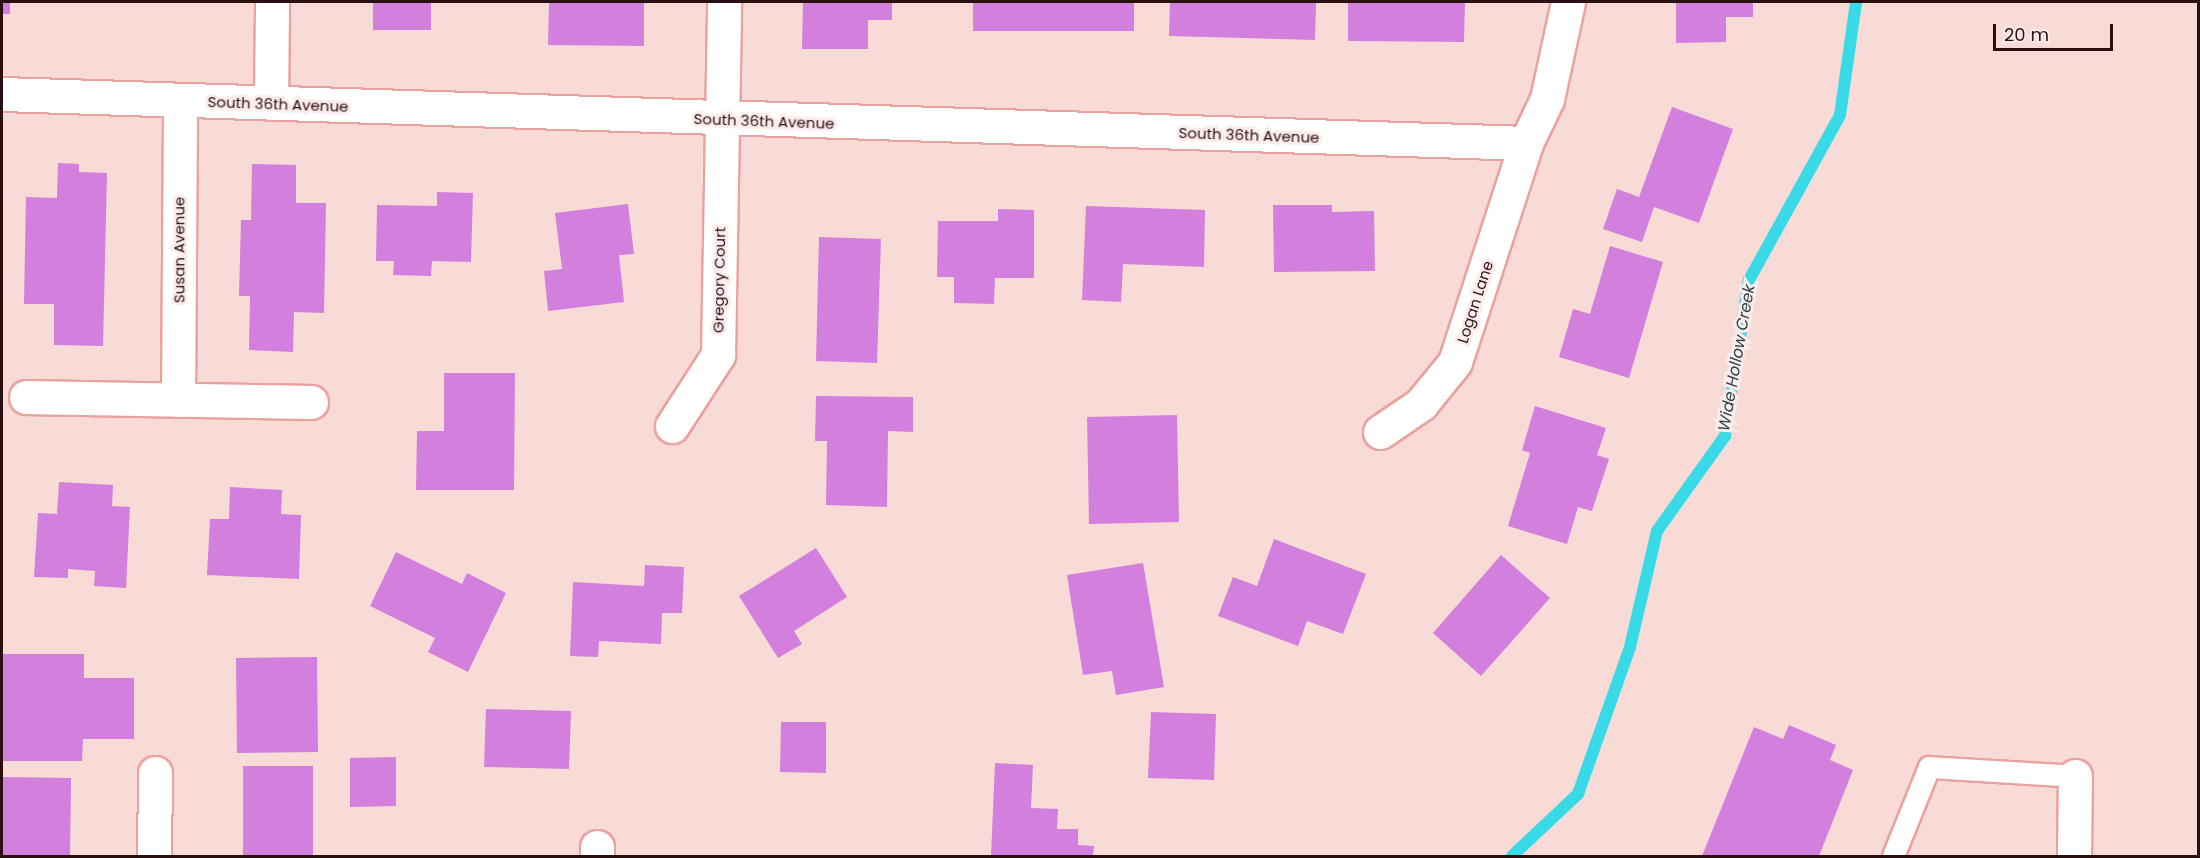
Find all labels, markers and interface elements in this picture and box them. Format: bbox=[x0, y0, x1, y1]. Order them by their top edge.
scale bar bbox=[1996, 12, 2116, 50]
text: 20 m bbox=[2004, 22, 2049, 47]
street label: South 36th Avenue bbox=[207, 93, 349, 115]
street label: South 36th Avenue bbox=[693, 110, 835, 132]
street label: South 36th Avenue bbox=[1178, 124, 1320, 146]
street label: Susan Avenue bbox=[170, 197, 188, 303]
street label: Gregory Court bbox=[709, 227, 729, 333]
street label: Logan Lane bbox=[1453, 259, 1497, 345]
water label: Wide Hollow Creek bbox=[1715, 283, 1759, 433]

